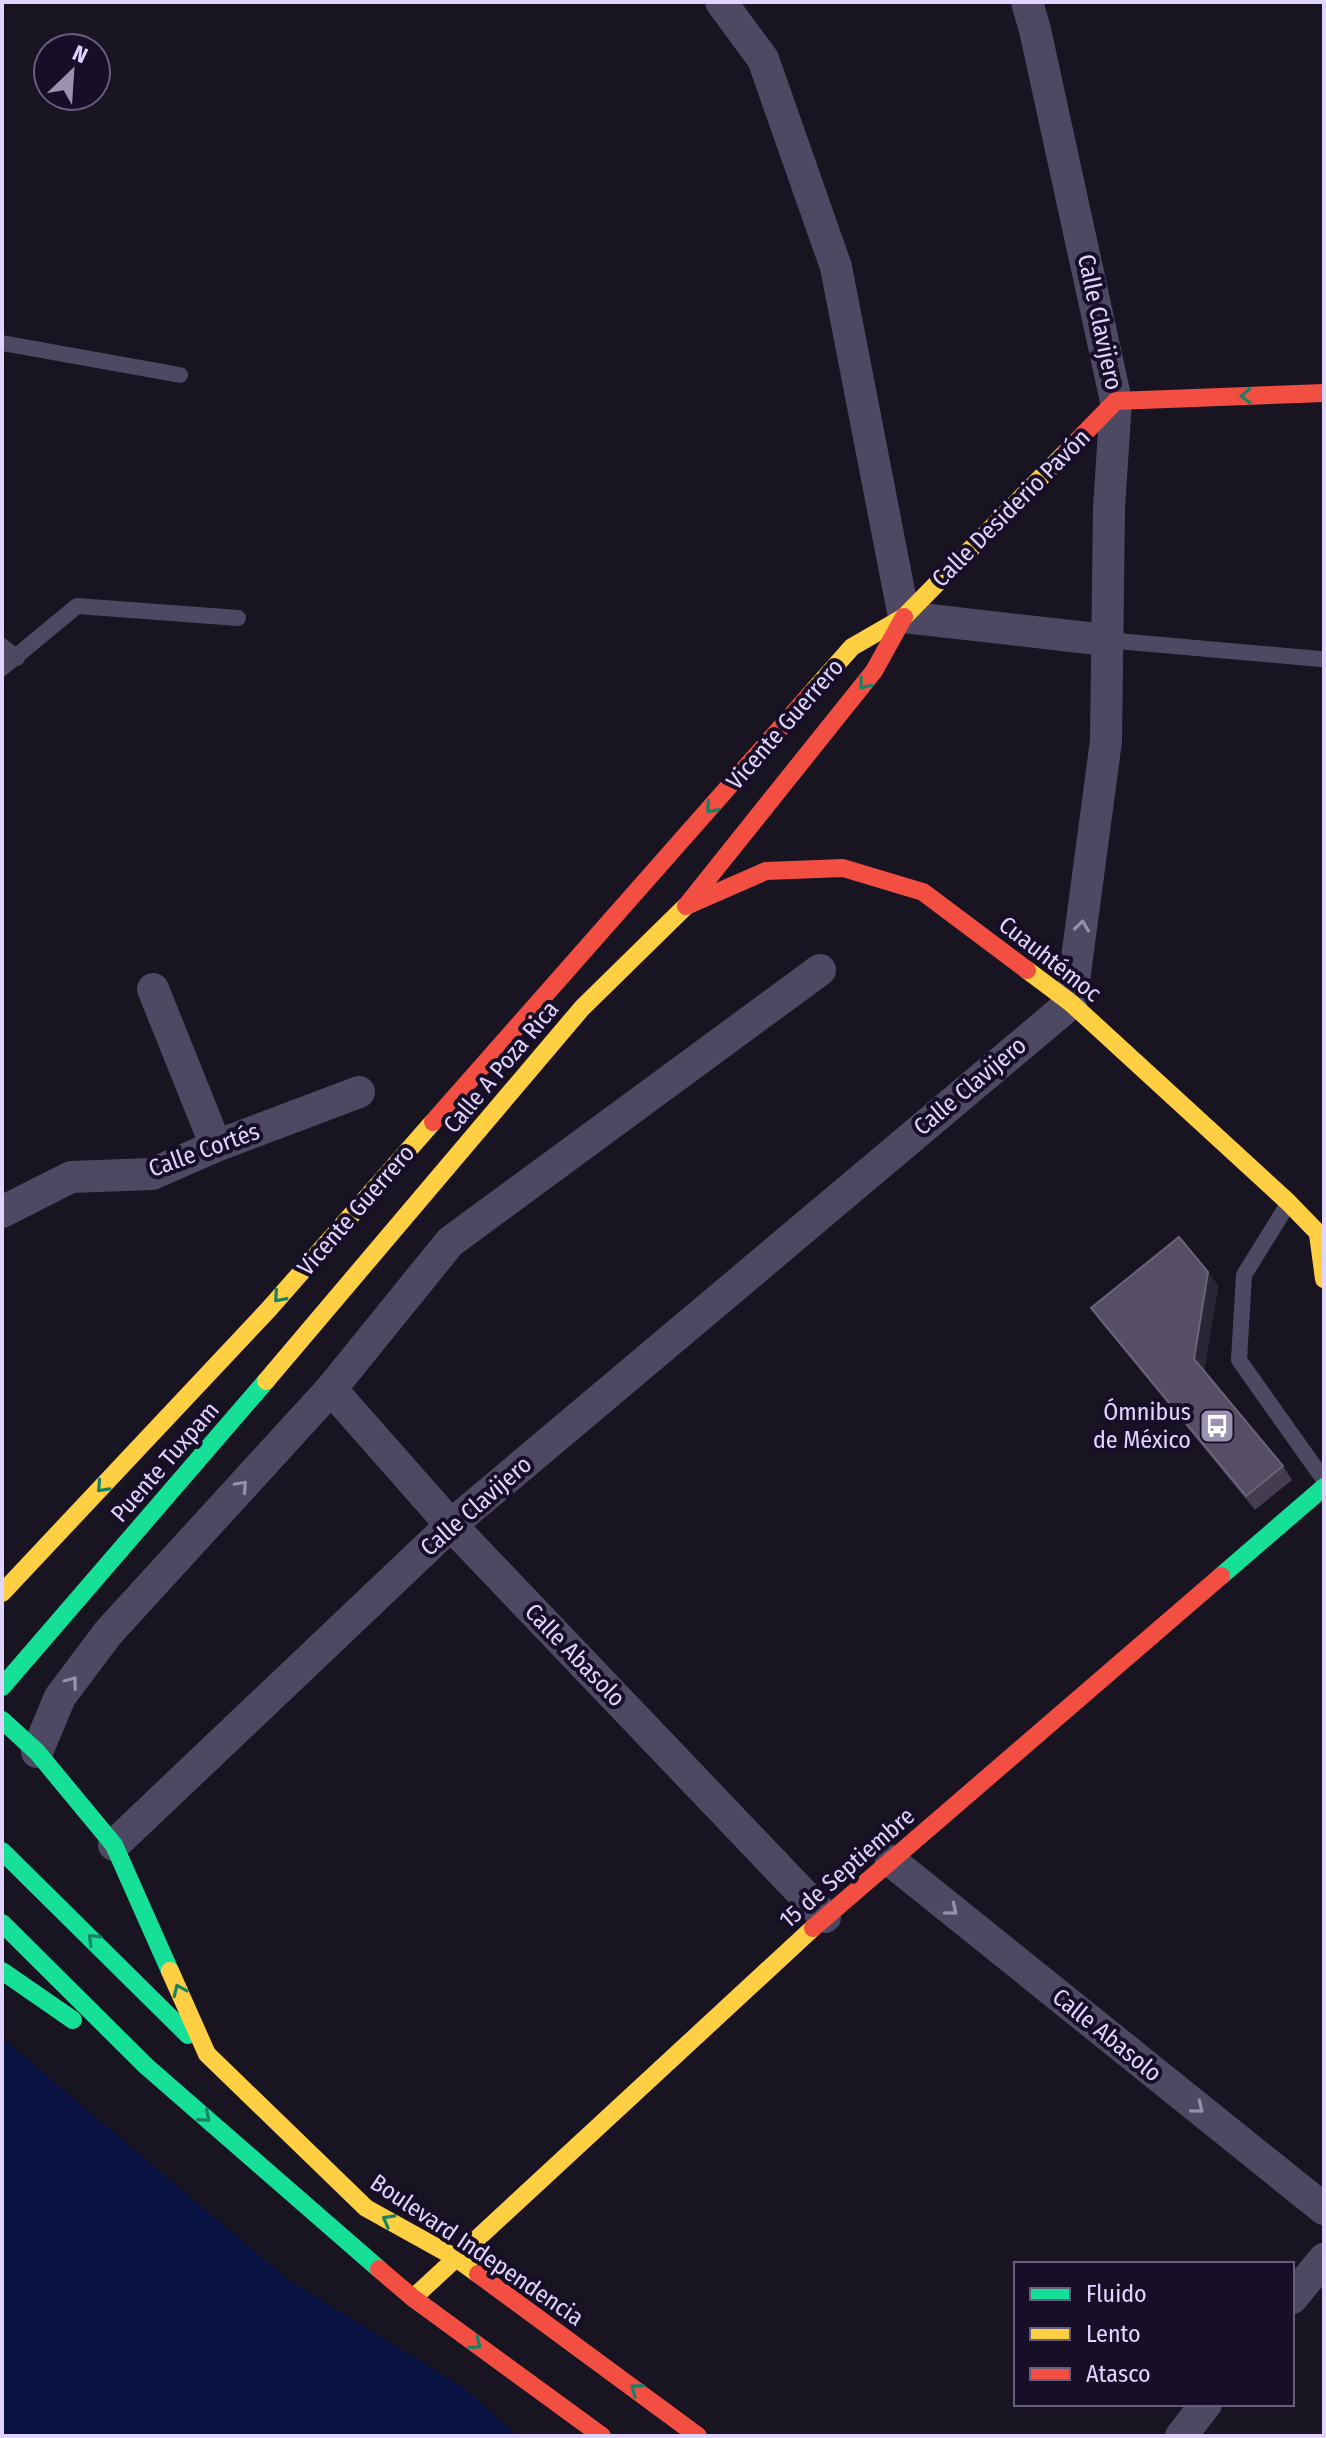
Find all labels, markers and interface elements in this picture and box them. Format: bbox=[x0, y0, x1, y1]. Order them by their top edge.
north arrow bbox=[32, 32, 112, 112]
text: N bbox=[69, 39, 92, 69]
street label: Calle Clavijero bbox=[1072, 252, 1128, 392]
one-way arrow bbox=[1239, 388, 1252, 405]
street label: Calle Desiderio Pavón bbox=[926, 423, 1096, 593]
street label: Vicente Guerrero bbox=[721, 653, 849, 795]
one-way arrow bbox=[859, 675, 874, 689]
one-way arrow bbox=[706, 799, 720, 814]
street label: Cuauhtémoc bbox=[993, 910, 1107, 1008]
one-way arrow bbox=[1073, 919, 1090, 932]
street label: Calle A Poza Rica bbox=[438, 995, 564, 1139]
street label: Calle Clavijero bbox=[908, 1031, 1032, 1141]
street label: Calle Cortés bbox=[145, 1117, 263, 1183]
street label: Vicente Guerrero bbox=[292, 1139, 420, 1281]
one-way arrow bbox=[275, 1288, 289, 1303]
street label: Puente Tuxpam bbox=[105, 1396, 225, 1528]
place label: Ómnibus de México bbox=[1093, 1398, 1191, 1454]
bus stop icon: Ómnibus de México bbox=[1198, 1407, 1236, 1445]
street label: Calle Clavijero bbox=[415, 1450, 537, 1562]
one-way arrow bbox=[96, 1478, 111, 1492]
one-way arrow bbox=[233, 1481, 248, 1495]
street label: Calle Abasolo bbox=[519, 1598, 631, 1712]
one-way arrow bbox=[62, 1676, 76, 1691]
street label: 15 de Septiembre bbox=[774, 1802, 920, 1934]
one-way arrow bbox=[943, 1900, 958, 1914]
one-way arrow bbox=[87, 1934, 102, 1949]
street label: Calle Abasolo bbox=[1047, 1983, 1167, 2087]
one-way arrow bbox=[172, 1984, 188, 1998]
one-way arrow bbox=[1189, 2098, 1204, 2112]
one-way arrow bbox=[196, 2107, 211, 2122]
street label: Boulevard Independencia bbox=[365, 2168, 589, 2332]
one-way arrow bbox=[381, 2215, 396, 2230]
legend bbox=[1014, 2262, 1294, 2406]
text: Fluido bbox=[1086, 2280, 1147, 2308]
text: Lento bbox=[1086, 2320, 1141, 2348]
one-way arrow bbox=[468, 2334, 482, 2349]
text: Atasco bbox=[1086, 2360, 1151, 2388]
one-way arrow bbox=[631, 2384, 645, 2399]

